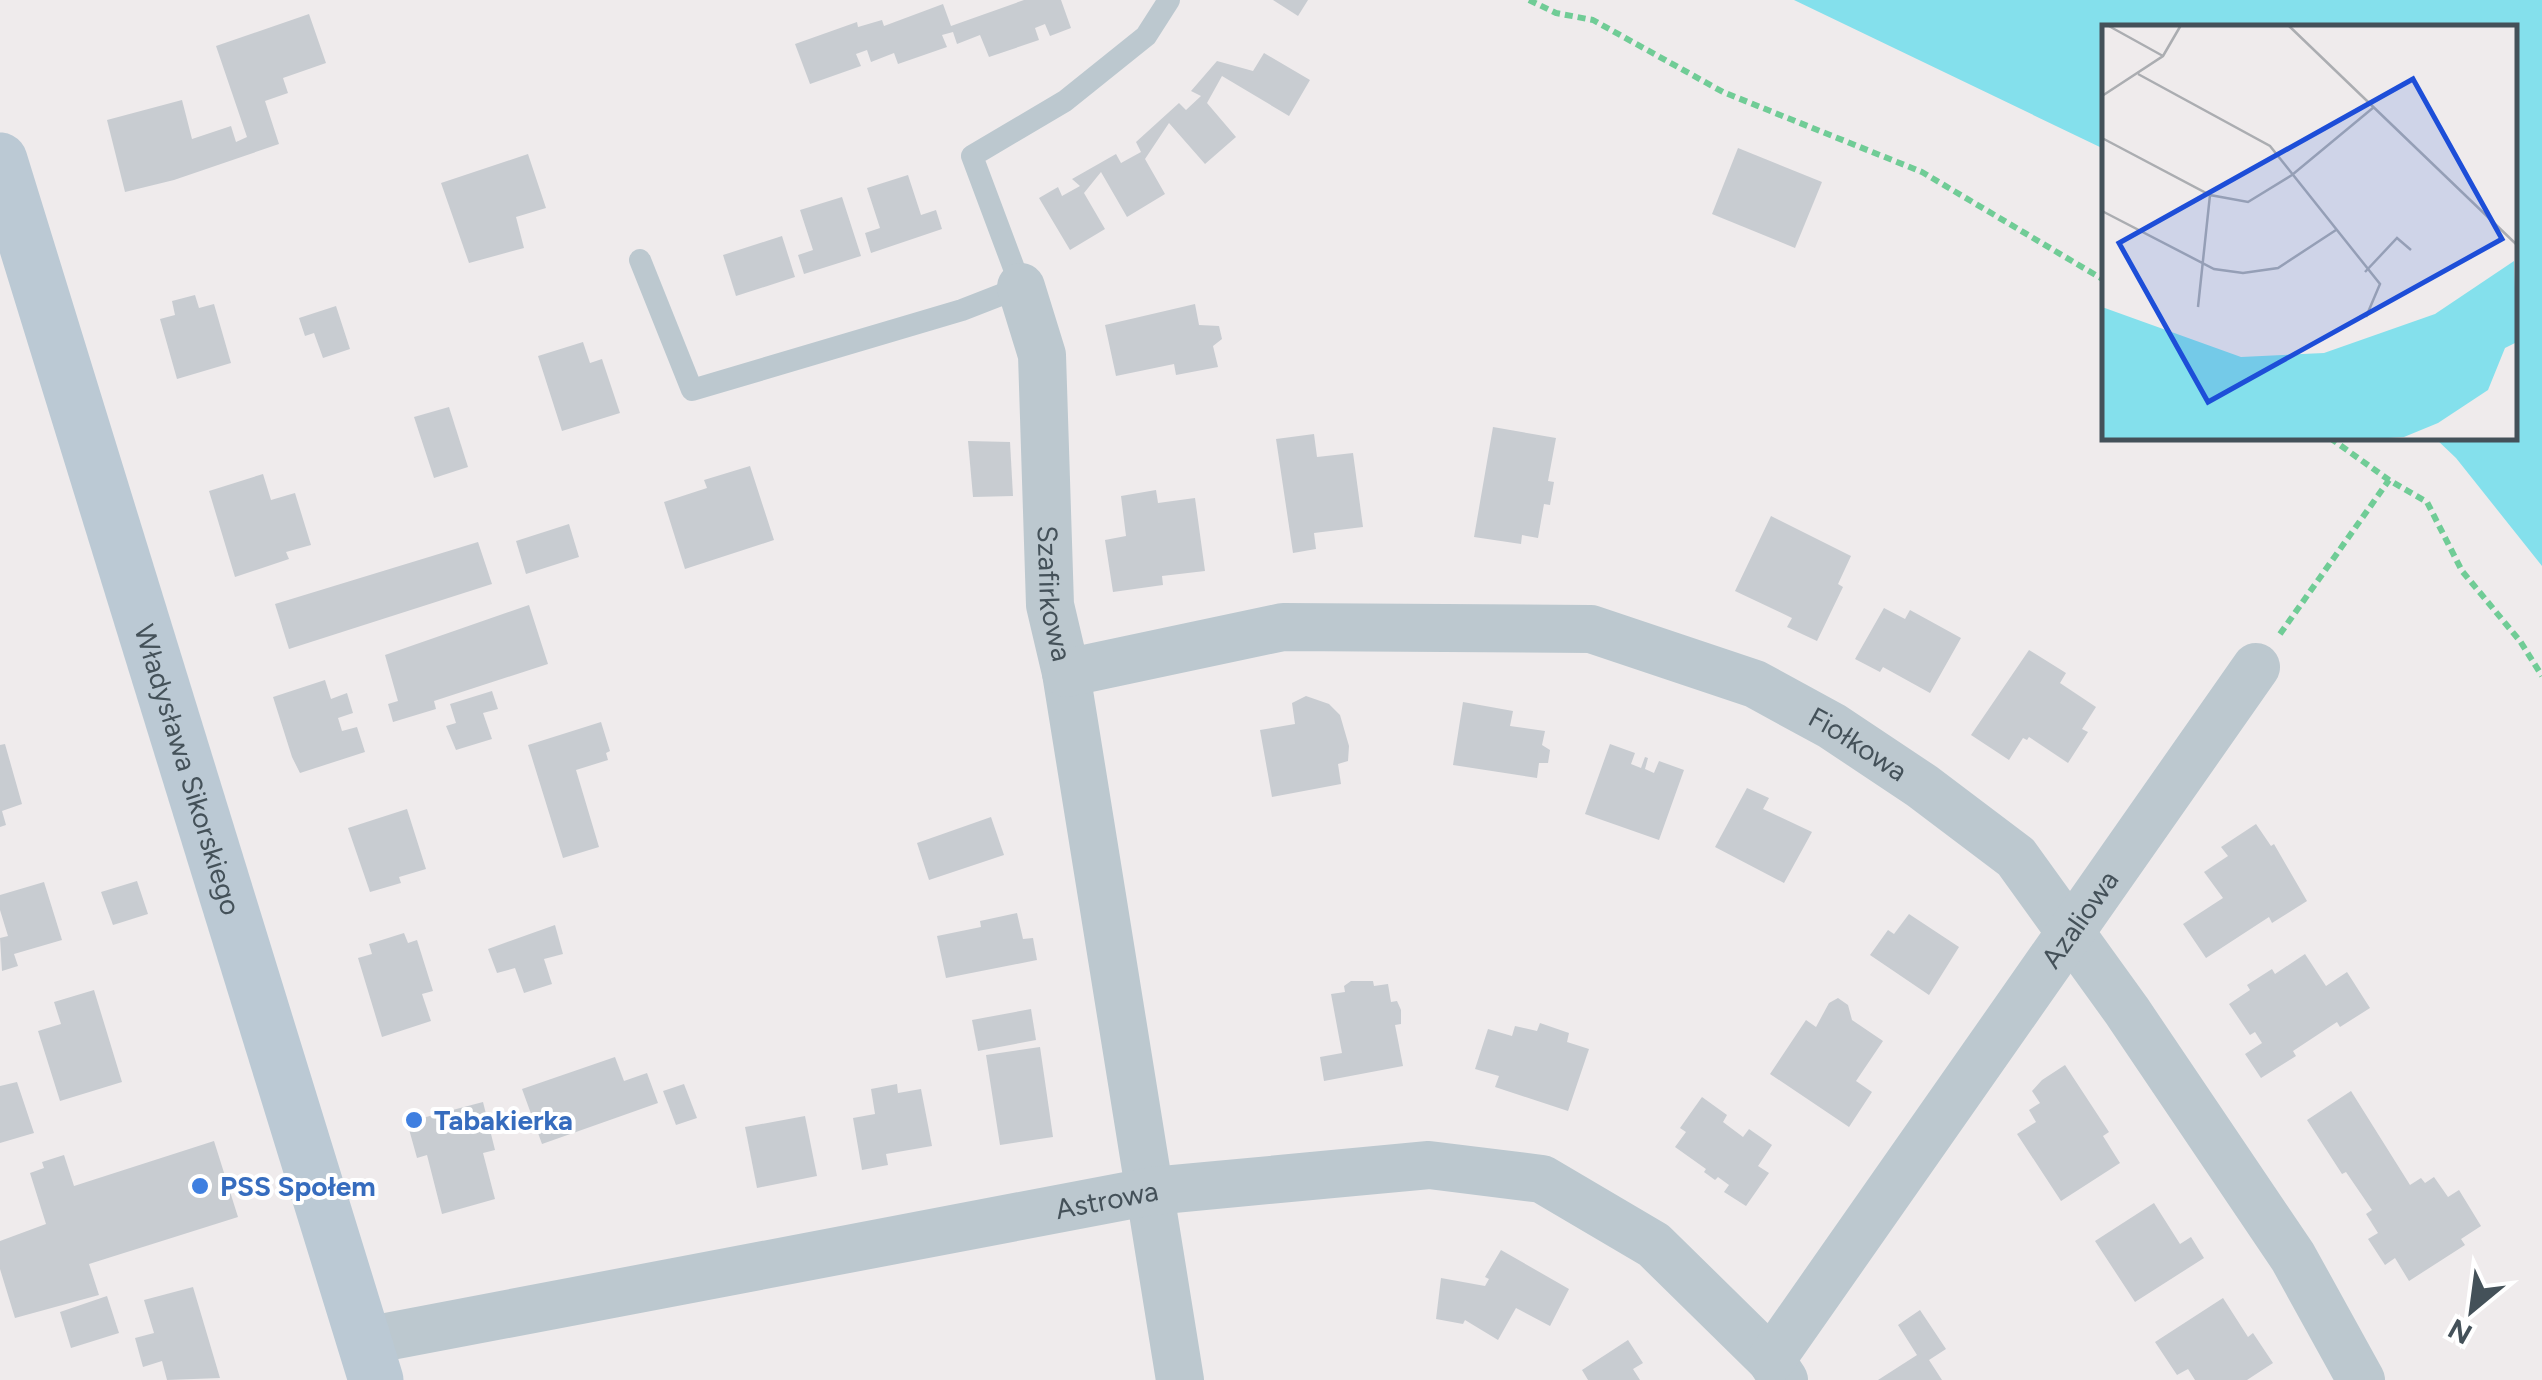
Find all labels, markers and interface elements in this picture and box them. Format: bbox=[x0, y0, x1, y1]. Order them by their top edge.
inset map bbox=[2102, 25, 2517, 440]
street label: Szafirkowa bbox=[1030, 525, 1080, 664]
street label: Władysława Sikorskiego bbox=[127, 620, 249, 919]
street label: Fiołkowa bbox=[1803, 700, 1914, 788]
street label: Azaliowa bbox=[2034, 864, 2125, 975]
place label: Tabakierka bbox=[434, 1103, 573, 1137]
marker: Tabakierka bbox=[403, 1109, 425, 1131]
place label: PSS Społem bbox=[220, 1169, 376, 1203]
street label: Astrowa bbox=[1052, 1173, 1161, 1226]
marker: PSS Społem bbox=[189, 1175, 211, 1197]
north arrow bbox=[2422, 1260, 2522, 1360]
text: N bbox=[2442, 1312, 2478, 1352]

